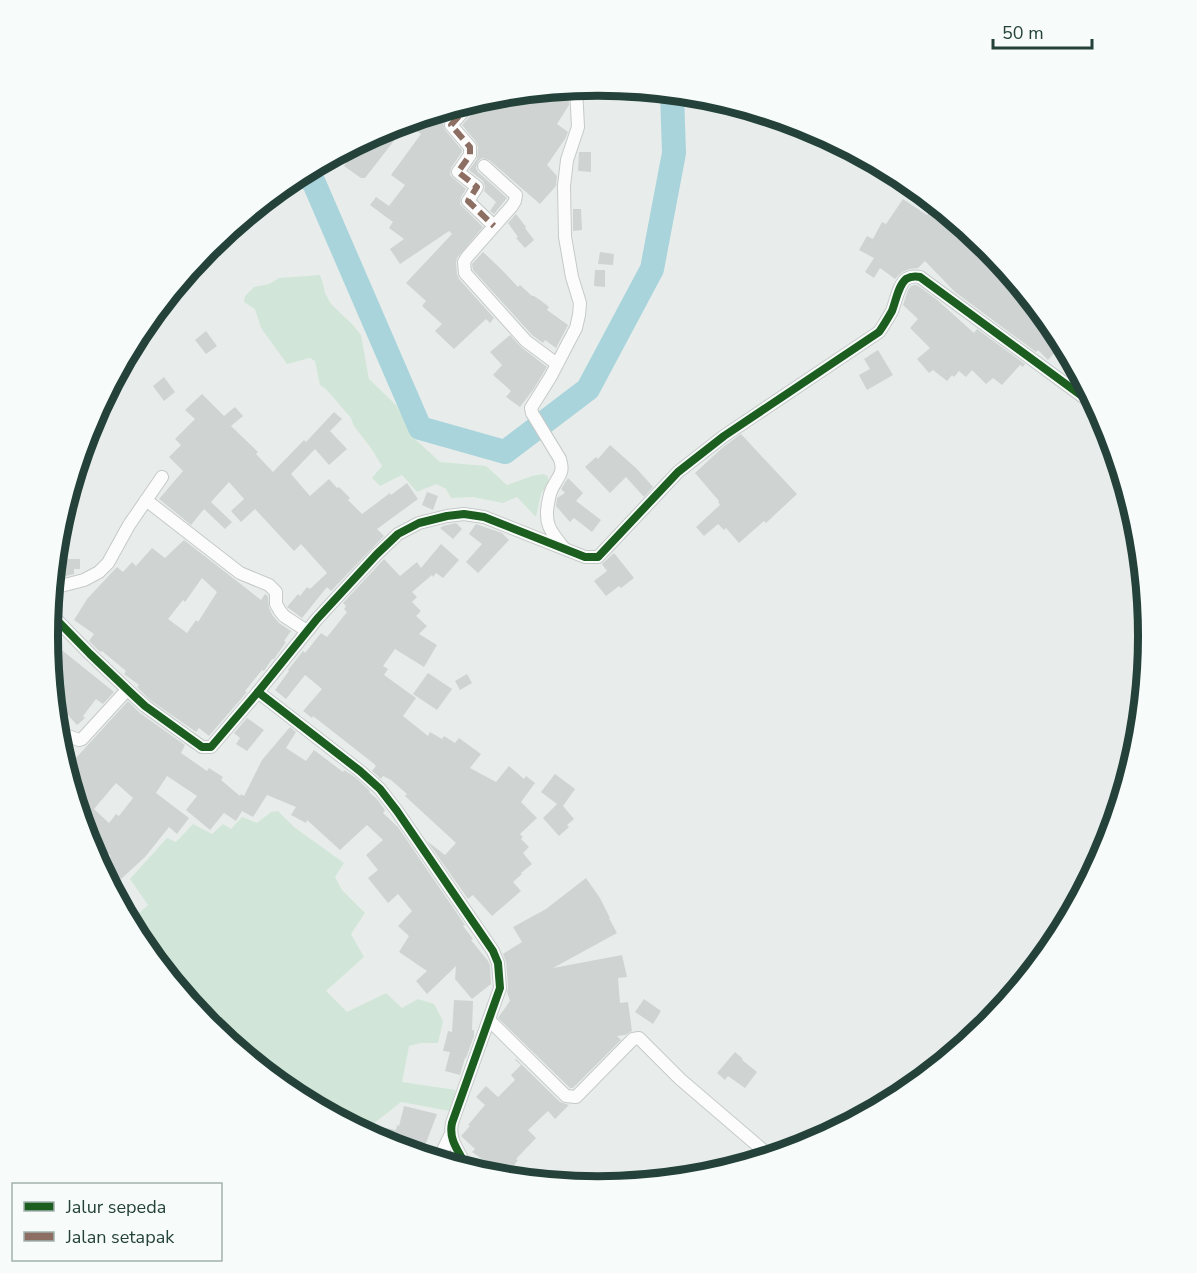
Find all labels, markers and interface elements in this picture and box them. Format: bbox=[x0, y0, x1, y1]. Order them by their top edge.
scale bar bbox=[993, 12, 1092, 50]
text: 50 m bbox=[1002, 21, 1044, 45]
legend bbox=[12, 1183, 222, 1261]
text: Jalur sepeda bbox=[65, 1195, 166, 1219]
text: Jalan setapak bbox=[65, 1225, 175, 1249]

